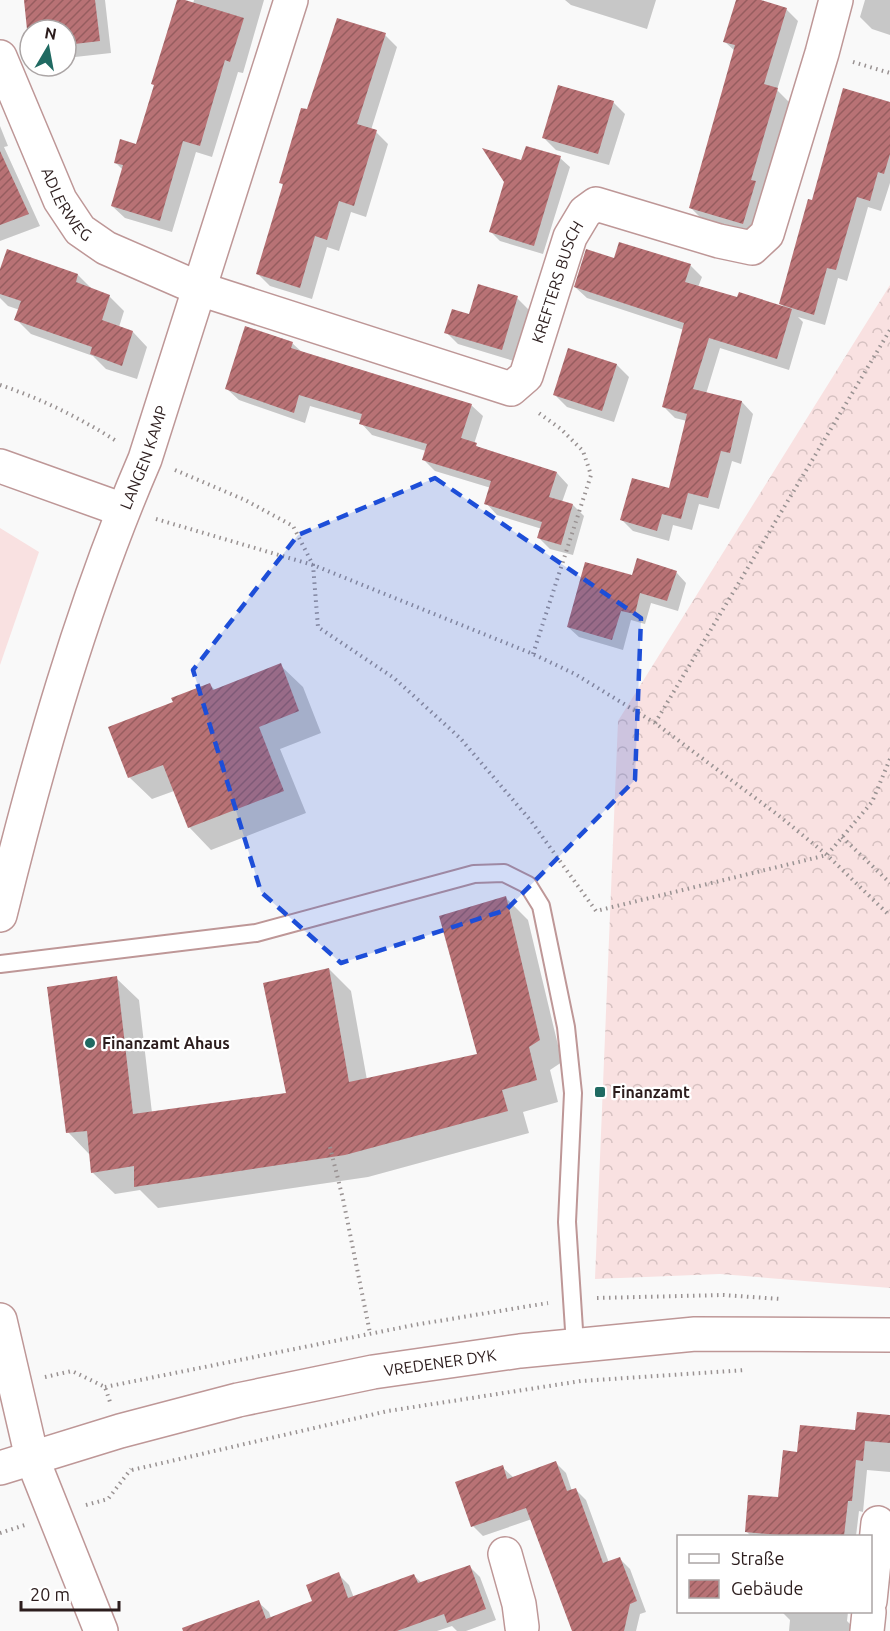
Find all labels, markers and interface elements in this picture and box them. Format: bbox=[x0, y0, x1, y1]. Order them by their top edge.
north arrow bbox=[18, 18, 78, 78]
text: N bbox=[43, 23, 58, 43]
street label: ADLERWEG bbox=[38, 165, 95, 244]
street label: KREFTERS BUSCH bbox=[528, 218, 587, 345]
street label: LANGEN KAMP bbox=[116, 403, 170, 512]
place label: Finanzamt Ahaus bbox=[102, 1034, 230, 1052]
marker: Finanzamt Ahaus bbox=[83, 1036, 97, 1050]
place label: Finanzamt bbox=[612, 1083, 690, 1101]
marker: Finanzamt bbox=[593, 1085, 607, 1099]
street label: VREDENER DYK bbox=[383, 1345, 497, 1379]
legend bbox=[677, 1535, 872, 1613]
text: Straße bbox=[731, 1548, 784, 1568]
scale bar bbox=[21, 1574, 118, 1612]
text: Gebäude bbox=[731, 1578, 803, 1598]
text: 20 m bbox=[30, 1584, 70, 1604]

